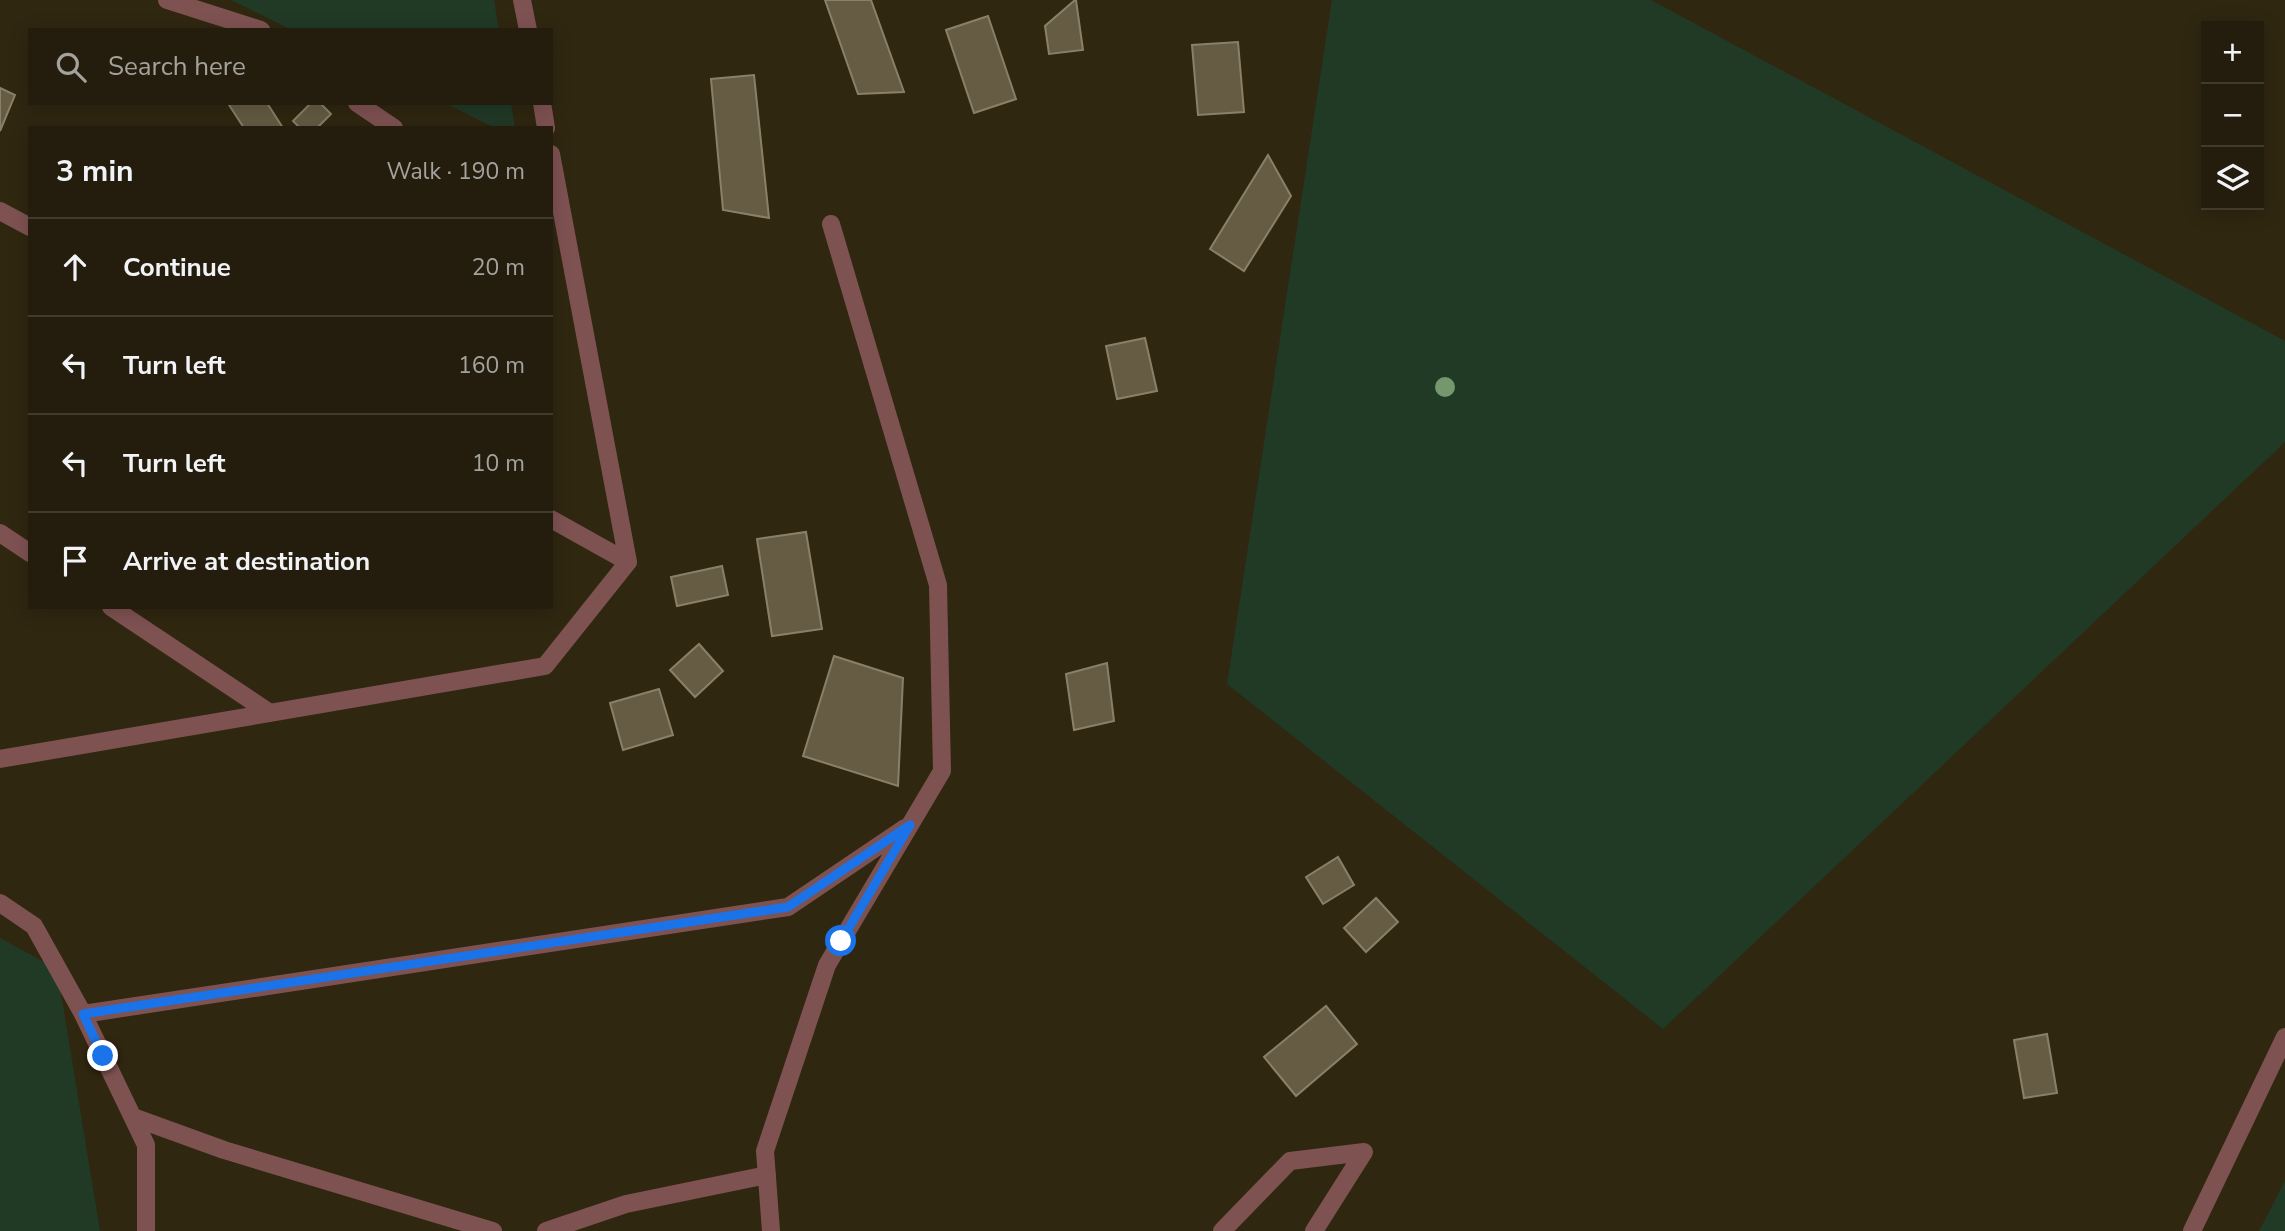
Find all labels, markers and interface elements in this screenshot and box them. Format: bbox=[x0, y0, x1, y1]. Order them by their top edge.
map controls bbox=[2201, 21, 2264, 210]
button: + bbox=[2201, 21, 2264, 84]
search box bbox=[28, 28, 553, 105]
icon: search bbox=[52, 48, 90, 86]
text: Search here bbox=[108, 49, 246, 84]
button: − bbox=[2201, 84, 2264, 147]
button: layers bbox=[2201, 147, 2264, 210]
text: 3 min bbox=[56, 151, 134, 192]
text: Walk · 190 m bbox=[386, 156, 525, 187]
icon: ahead bbox=[56, 248, 94, 286]
text: Continue bbox=[123, 250, 231, 285]
text: 20 m bbox=[472, 252, 525, 283]
icon: left bbox=[56, 346, 94, 384]
text: Turn left bbox=[123, 348, 226, 383]
text: 160 m bbox=[458, 350, 525, 381]
icon: left bbox=[56, 444, 94, 482]
text: Turn left bbox=[123, 446, 226, 481]
text: 10 m bbox=[472, 448, 525, 479]
icon: arrive bbox=[56, 542, 94, 580]
text: Arrive at destination bbox=[123, 544, 370, 579]
route start bbox=[825, 925, 856, 956]
route end bbox=[87, 1040, 118, 1071]

